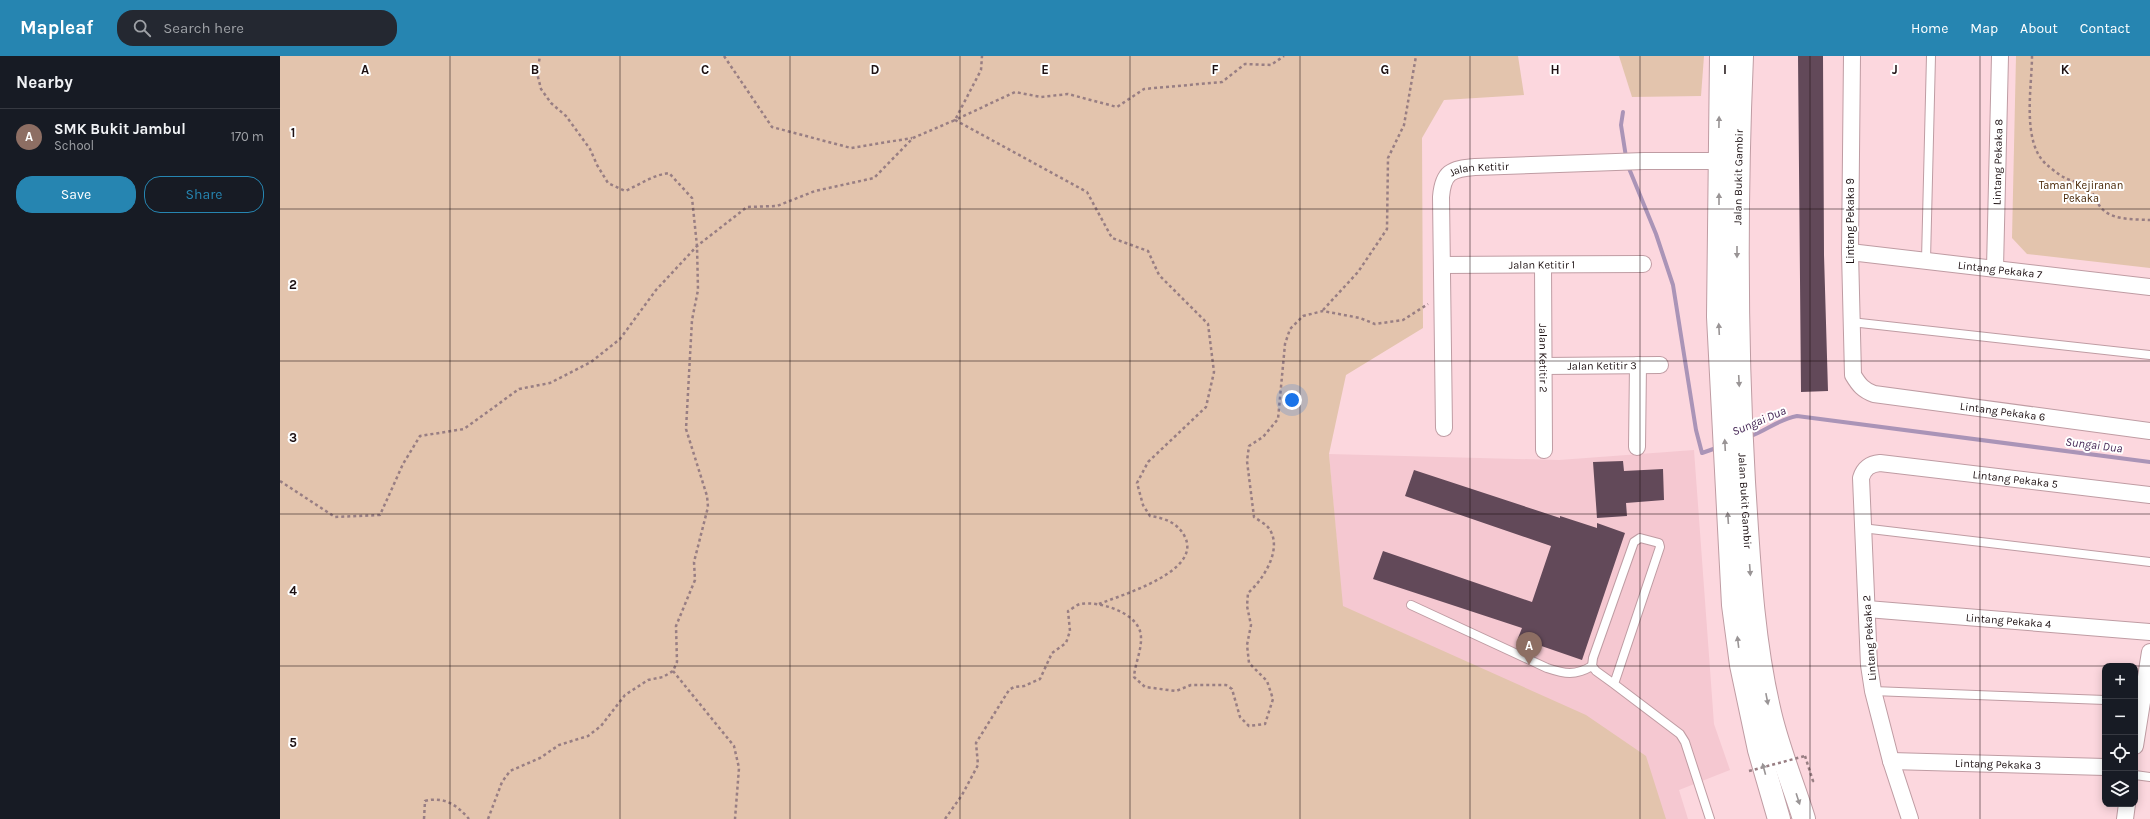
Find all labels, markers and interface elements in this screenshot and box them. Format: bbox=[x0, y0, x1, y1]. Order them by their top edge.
search box bbox=[117, 10, 397, 46]
text: Mapleaf bbox=[20, 17, 93, 39]
icon: search bbox=[131, 17, 153, 39]
text: Search here bbox=[163, 19, 244, 37]
text: Home bbox=[1911, 20, 1948, 37]
text: Map bbox=[1970, 20, 1998, 37]
text: About bbox=[2020, 20, 2058, 37]
text: Contact bbox=[2080, 20, 2130, 37]
text: A bbox=[361, 62, 369, 77]
text: B bbox=[531, 62, 539, 77]
text: C bbox=[701, 62, 709, 77]
text: D bbox=[871, 62, 880, 77]
text: E bbox=[1041, 62, 1049, 77]
text: F bbox=[1211, 62, 1219, 77]
text: G bbox=[1381, 62, 1389, 77]
text: H bbox=[1550, 62, 1560, 77]
text: I bbox=[1723, 62, 1727, 77]
text: J bbox=[1892, 62, 1898, 77]
text: K bbox=[2061, 62, 2070, 77]
text: Nearby bbox=[16, 72, 73, 92]
one-way arrow bbox=[1716, 116, 1723, 128]
street label: Lintang Pekaka 8 bbox=[1990, 118, 2006, 205]
text: SMK Bukit Jambul bbox=[54, 120, 186, 138]
text: 1 bbox=[291, 125, 295, 140]
text: A bbox=[25, 129, 33, 144]
text: 170 m bbox=[231, 129, 264, 144]
street label: Jalan Bukit Gambir bbox=[1731, 129, 1746, 225]
text: School bbox=[54, 138, 94, 153]
street label: Jalan Ketitir bbox=[1447, 160, 1509, 179]
button: Save bbox=[16, 176, 136, 213]
button: Share bbox=[144, 176, 264, 213]
street label: Lintang Pekaka 9 bbox=[1844, 178, 1857, 264]
park label: Taman Kejiranan Pekaka bbox=[2039, 179, 2123, 205]
one-way arrow bbox=[1716, 192, 1722, 205]
one-way arrow bbox=[1734, 246, 1740, 259]
street label: Jalan Ketitir 1 bbox=[1509, 258, 1575, 272]
street label: Lintang Pekaka 7 bbox=[1957, 259, 2043, 281]
text: 2 bbox=[289, 277, 297, 292]
street label: Jalan Ketitir 2 bbox=[1536, 323, 1550, 393]
one-way arrow bbox=[1715, 323, 1722, 335]
street label: Jalan Ketitir 3 bbox=[1567, 359, 1637, 373]
one-way arrow bbox=[1736, 375, 1743, 387]
your location bbox=[1282, 390, 1302, 410]
street label: Lintang Pekaka 6 bbox=[1959, 400, 2046, 424]
water label: Sungai Dua bbox=[1730, 403, 1788, 439]
text: 3 bbox=[289, 430, 297, 445]
water label: Sungai Dua bbox=[2065, 435, 2123, 455]
one-way arrow bbox=[1721, 439, 1728, 451]
street label: Jalan Bukit Gambir bbox=[1735, 453, 1754, 549]
street label: Lintang Pekaka 5 bbox=[1972, 468, 2059, 491]
one-way arrow bbox=[1724, 512, 1731, 524]
one-way arrow bbox=[1746, 564, 1753, 576]
text: 4 bbox=[289, 583, 297, 598]
street label: Lintang Pekaka 2 bbox=[1860, 595, 1879, 681]
street label: Lintang Pekaka 4 bbox=[1965, 611, 2052, 631]
pin: A bbox=[1516, 632, 1542, 665]
one-way arrow bbox=[1735, 636, 1741, 648]
map controls bbox=[2102, 663, 2138, 807]
button: + bbox=[2102, 663, 2138, 699]
one-way arrow bbox=[1765, 693, 1771, 705]
button: − bbox=[2102, 699, 2138, 735]
text: 5 bbox=[289, 735, 297, 750]
button: locate bbox=[2102, 735, 2138, 771]
street label: Lintang Pekaka 3 bbox=[1955, 757, 2041, 772]
one-way arrow bbox=[1761, 763, 1767, 775]
button: layers bbox=[2102, 771, 2138, 807]
one-way arrow bbox=[1795, 794, 1801, 806]

